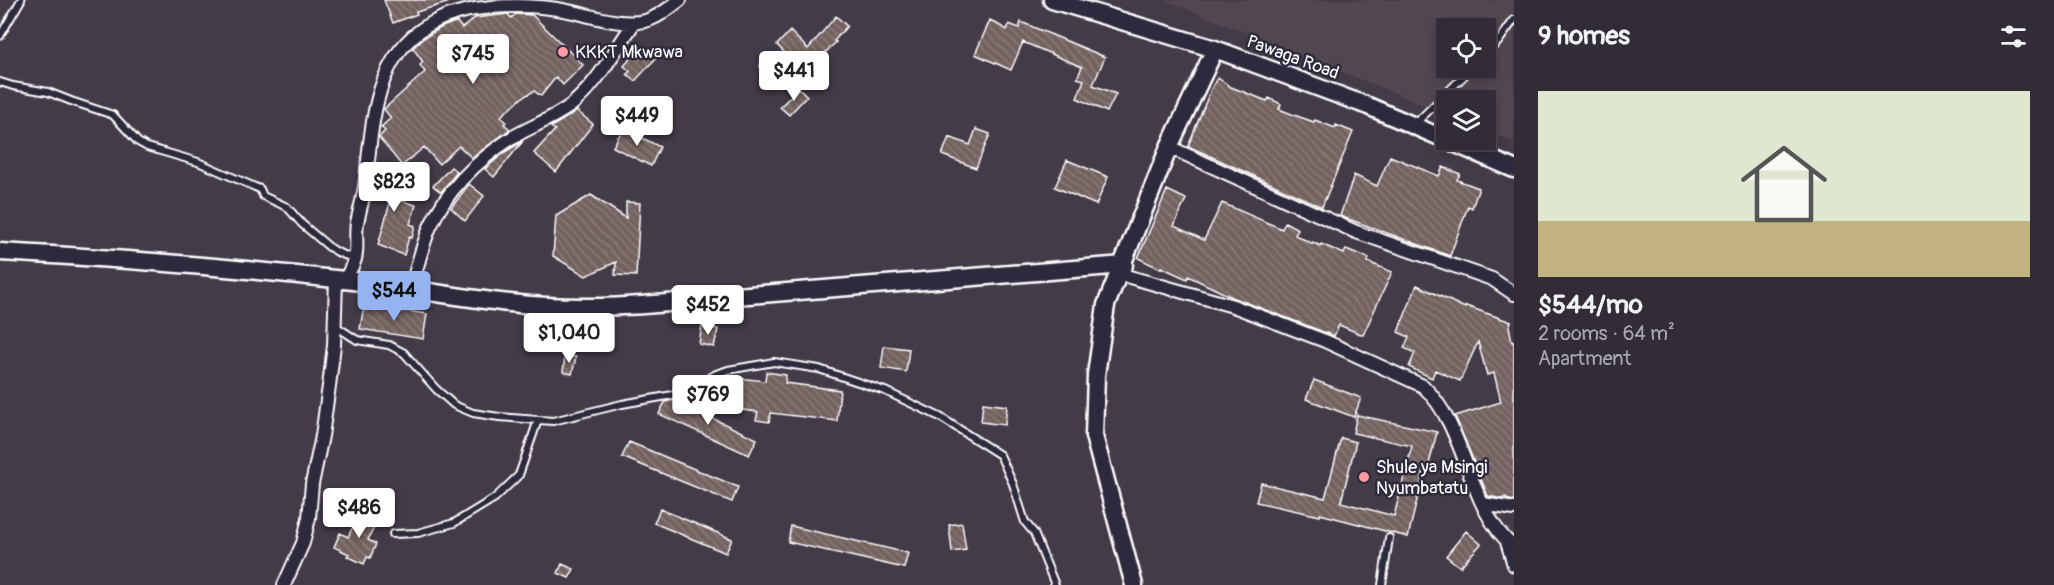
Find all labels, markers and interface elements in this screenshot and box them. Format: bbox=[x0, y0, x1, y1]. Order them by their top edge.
map controls bbox=[1436, 18, 1496, 150]
button: locate bbox=[1436, 18, 1496, 78]
text: 9 homes bbox=[1538, 20, 1630, 52]
icon: filters bbox=[1997, 20, 2030, 53]
street label: Pawaga Road bbox=[1243, 30, 1342, 85]
pin: $745 bbox=[437, 34, 509, 85]
text: $745 bbox=[451, 41, 495, 66]
place label: KKKT Mkwawa bbox=[575, 41, 683, 64]
marker: KKKT Mkwawa bbox=[556, 45, 570, 59]
pin: $441 bbox=[758, 51, 830, 102]
text: $441 bbox=[773, 58, 815, 83]
button: layers bbox=[1436, 90, 1496, 150]
pin: $449 bbox=[601, 96, 673, 147]
text: $449 bbox=[615, 103, 659, 128]
icon: home bbox=[1730, 130, 1838, 238]
pin: $823 bbox=[358, 162, 430, 213]
text: $823 bbox=[373, 169, 415, 194]
pin: $544 bbox=[358, 271, 430, 322]
text: $544 bbox=[372, 278, 416, 303]
pin: $452 bbox=[672, 285, 744, 336]
text: $544/mo bbox=[1538, 289, 1643, 321]
text: $452 bbox=[686, 292, 730, 317]
pin: $1,040 bbox=[520, 313, 618, 364]
text: $1,040 bbox=[538, 320, 600, 345]
text: 2 rooms · 64 m² bbox=[1538, 321, 1675, 346]
text: Apartment bbox=[1538, 346, 1631, 371]
pin: $769 bbox=[672, 375, 744, 426]
text: $769 bbox=[686, 382, 730, 407]
place label: Shule ya Msingi Nyumbatatu bbox=[1376, 456, 1488, 500]
marker: Shule ya Msingi Nyumbatatu bbox=[1357, 470, 1371, 484]
pin: $486 bbox=[323, 488, 395, 539]
text: $486 bbox=[337, 495, 381, 520]

